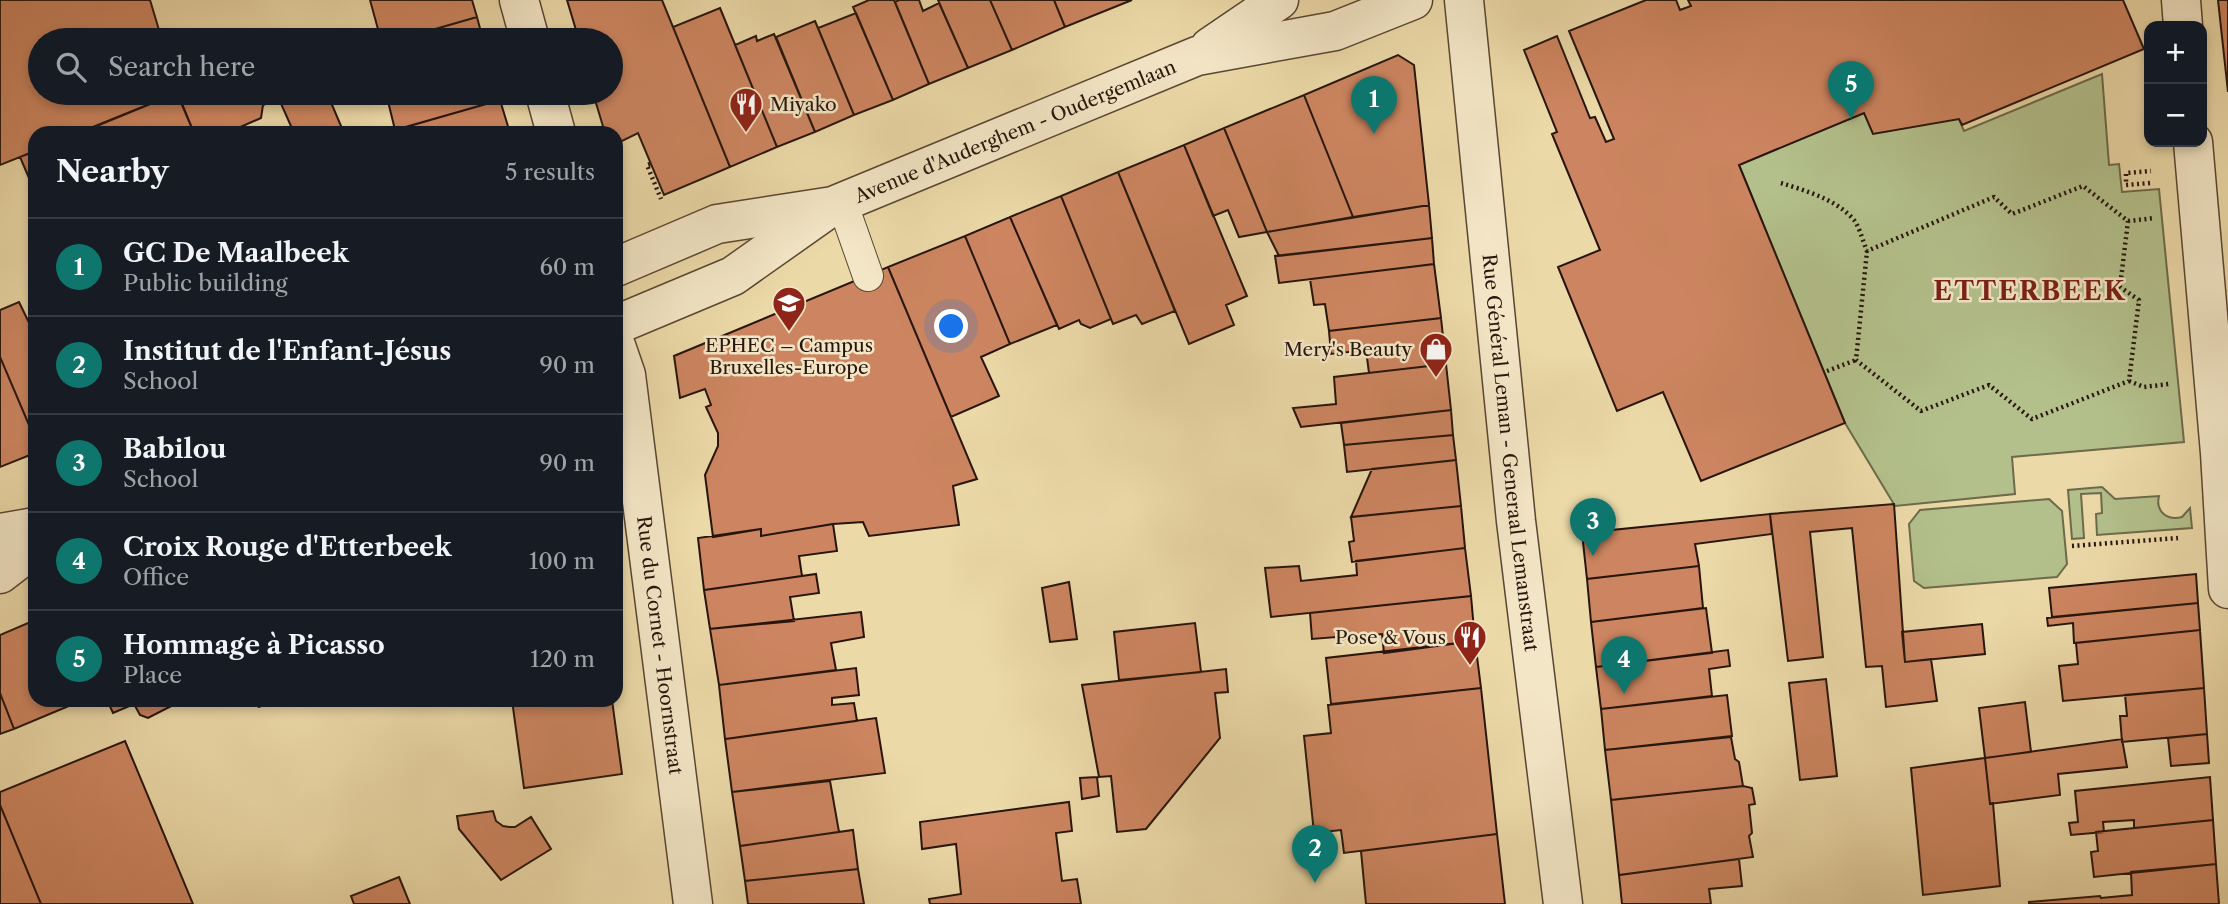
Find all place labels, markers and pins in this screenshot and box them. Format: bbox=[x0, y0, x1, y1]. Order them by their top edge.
pin: 5 bbox=[1828, 61, 1874, 119]
pin: 1 bbox=[1351, 76, 1397, 134]
restaurant icon: Miyako bbox=[727, 85, 765, 134]
place label: Miyako bbox=[770, 93, 837, 116]
school or university icon: EPHEC – Campus Bruxelles-Europe bbox=[770, 284, 808, 333]
shop icon: Mery's Beauty bbox=[1417, 330, 1455, 379]
place label: EPHEC – Campus Bruxelles-Europe bbox=[705, 334, 873, 379]
place label: Mery's Beauty bbox=[1284, 338, 1412, 361]
pin: 3 bbox=[1570, 498, 1616, 556]
restaurant icon: Pose & Vous bbox=[1451, 618, 1489, 667]
place label: Pose & Vous bbox=[1335, 626, 1446, 649]
pin: 4 bbox=[1601, 636, 1647, 694]
pin: 2 bbox=[1292, 825, 1338, 883]

